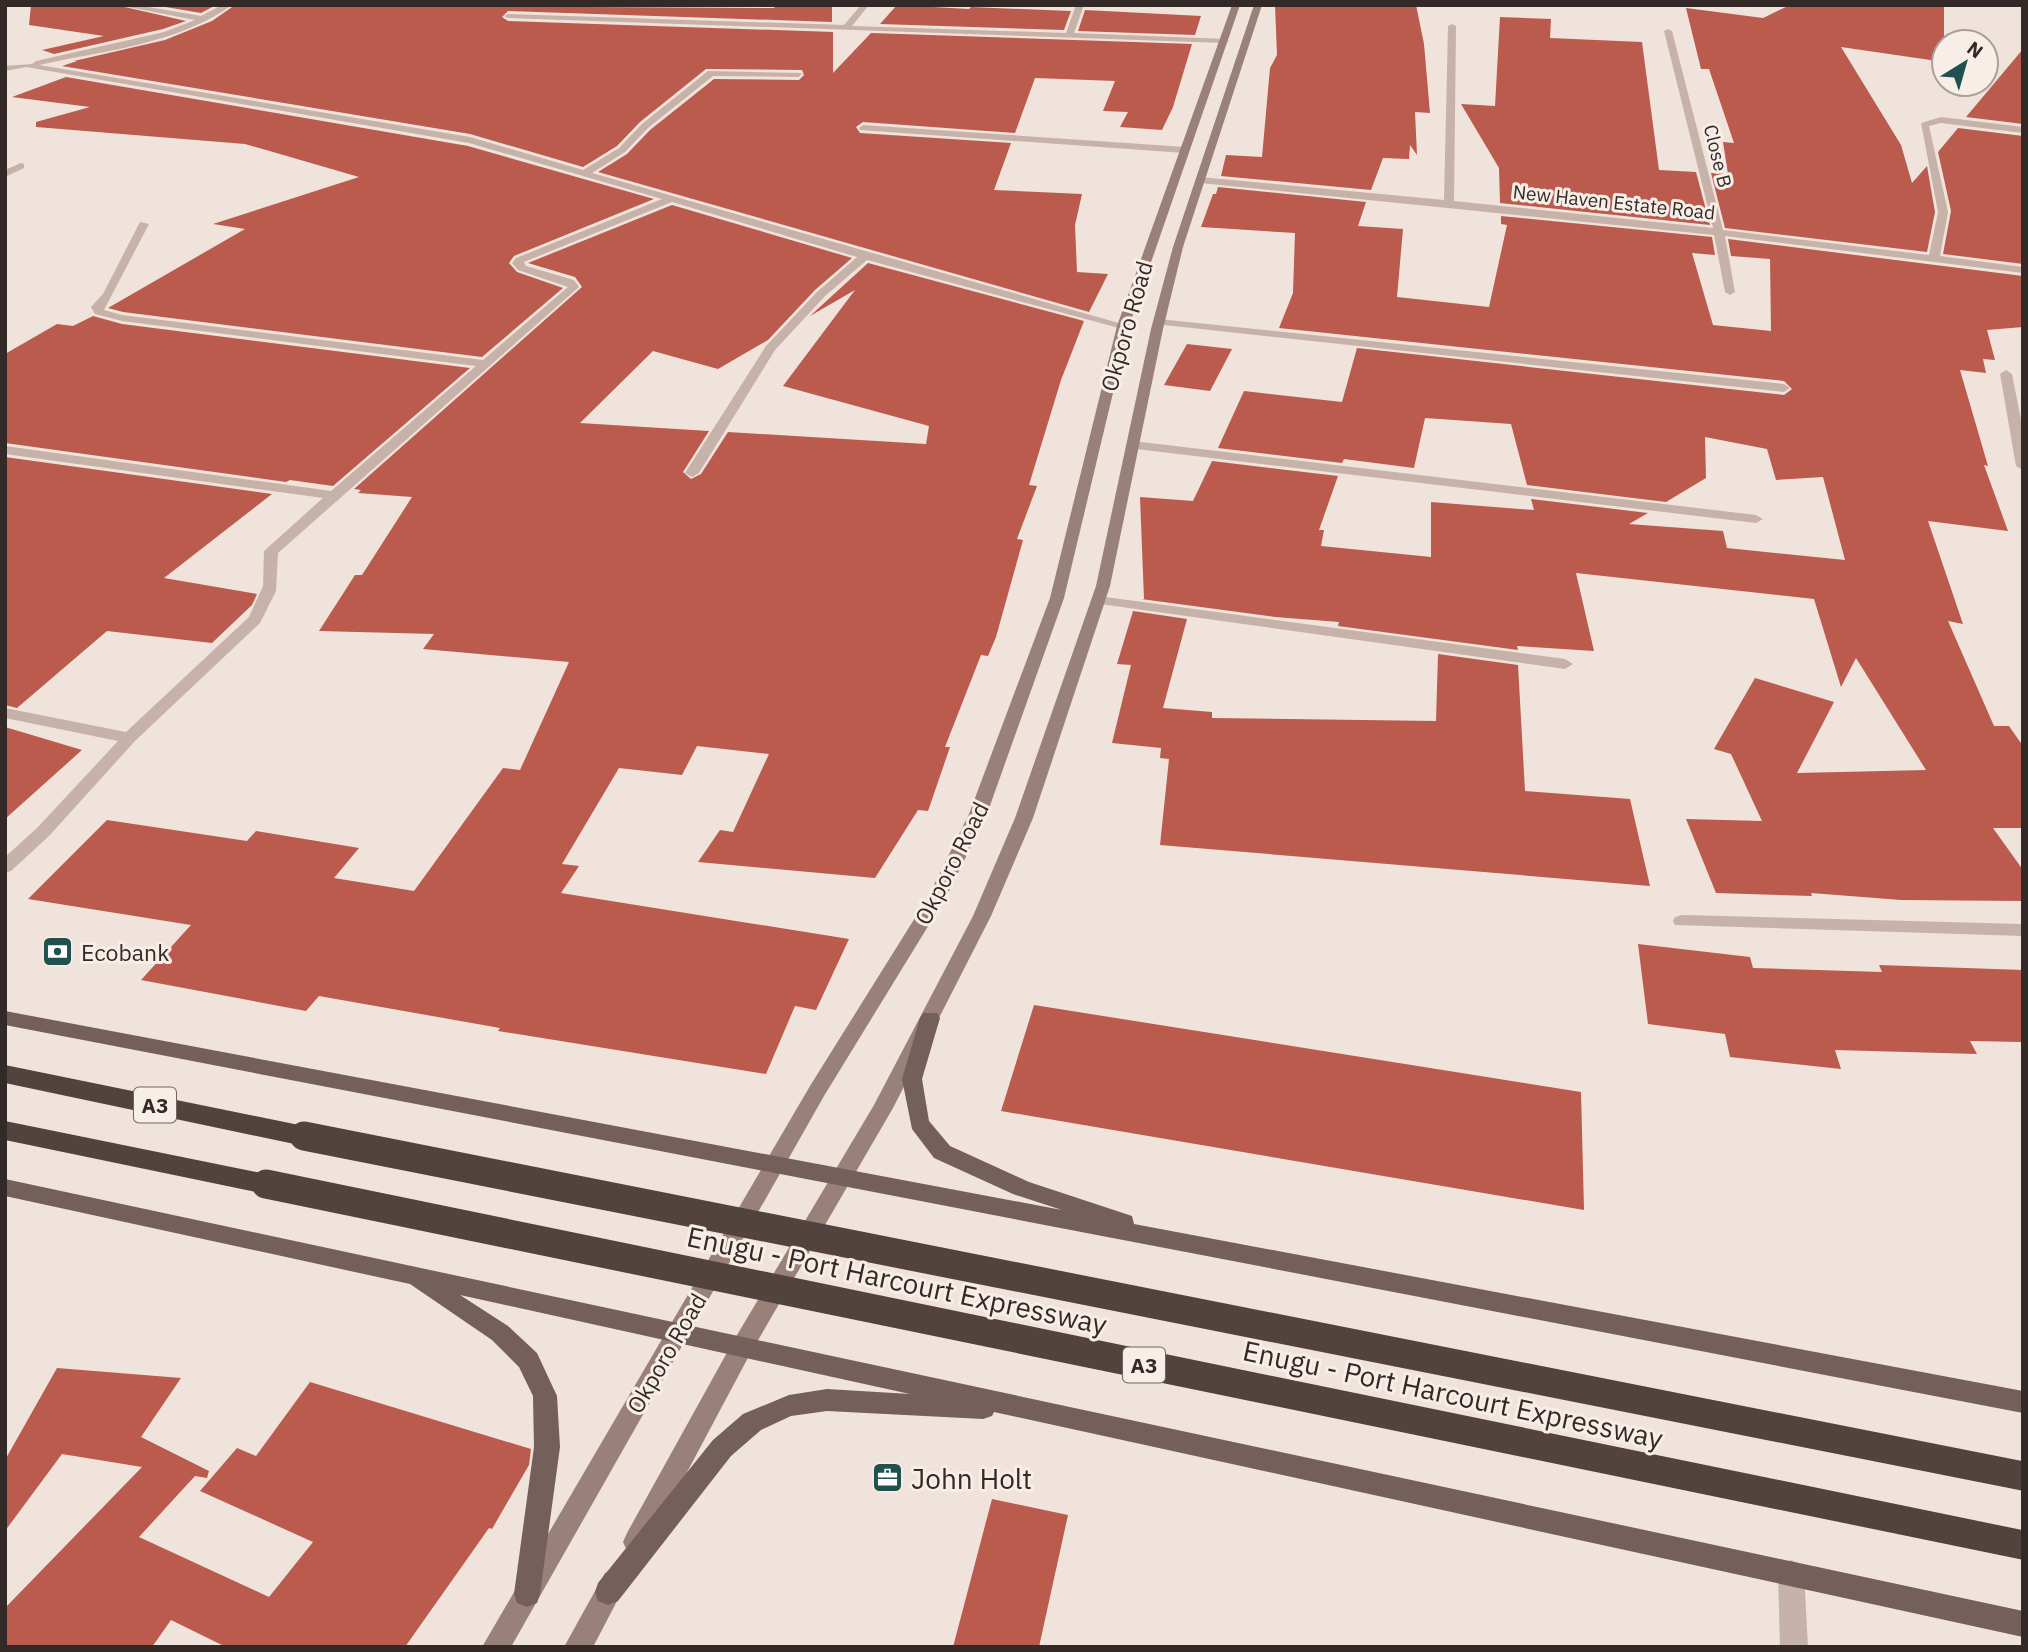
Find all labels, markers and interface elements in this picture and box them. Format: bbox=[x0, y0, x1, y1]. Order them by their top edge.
north arrow bbox=[1930, 28, 2000, 98]
text: N bbox=[1963, 36, 1988, 63]
street label: Close B bbox=[1699, 122, 1737, 190]
street label: New Haven Estate Road bbox=[1512, 179, 1716, 225]
street label: Okporo Road bbox=[1093, 257, 1159, 395]
street label: Okporo Road bbox=[907, 796, 995, 930]
bank icon: Ecobank bbox=[41, 935, 75, 969]
place label: Ecobank bbox=[81, 937, 169, 967]
road number: A3 bbox=[134, 1088, 176, 1122]
street label: Enugu - Port Harcourt Expressway bbox=[684, 1217, 1110, 1343]
street label: Okporo Road bbox=[619, 1287, 713, 1419]
street label: Enugu - Port Harcourt Expressway bbox=[1240, 1331, 1666, 1457]
road number: A3 bbox=[1123, 1348, 1165, 1382]
place label: John Holt bbox=[911, 1460, 1032, 1497]
office icon: John Holt bbox=[871, 1461, 905, 1495]

